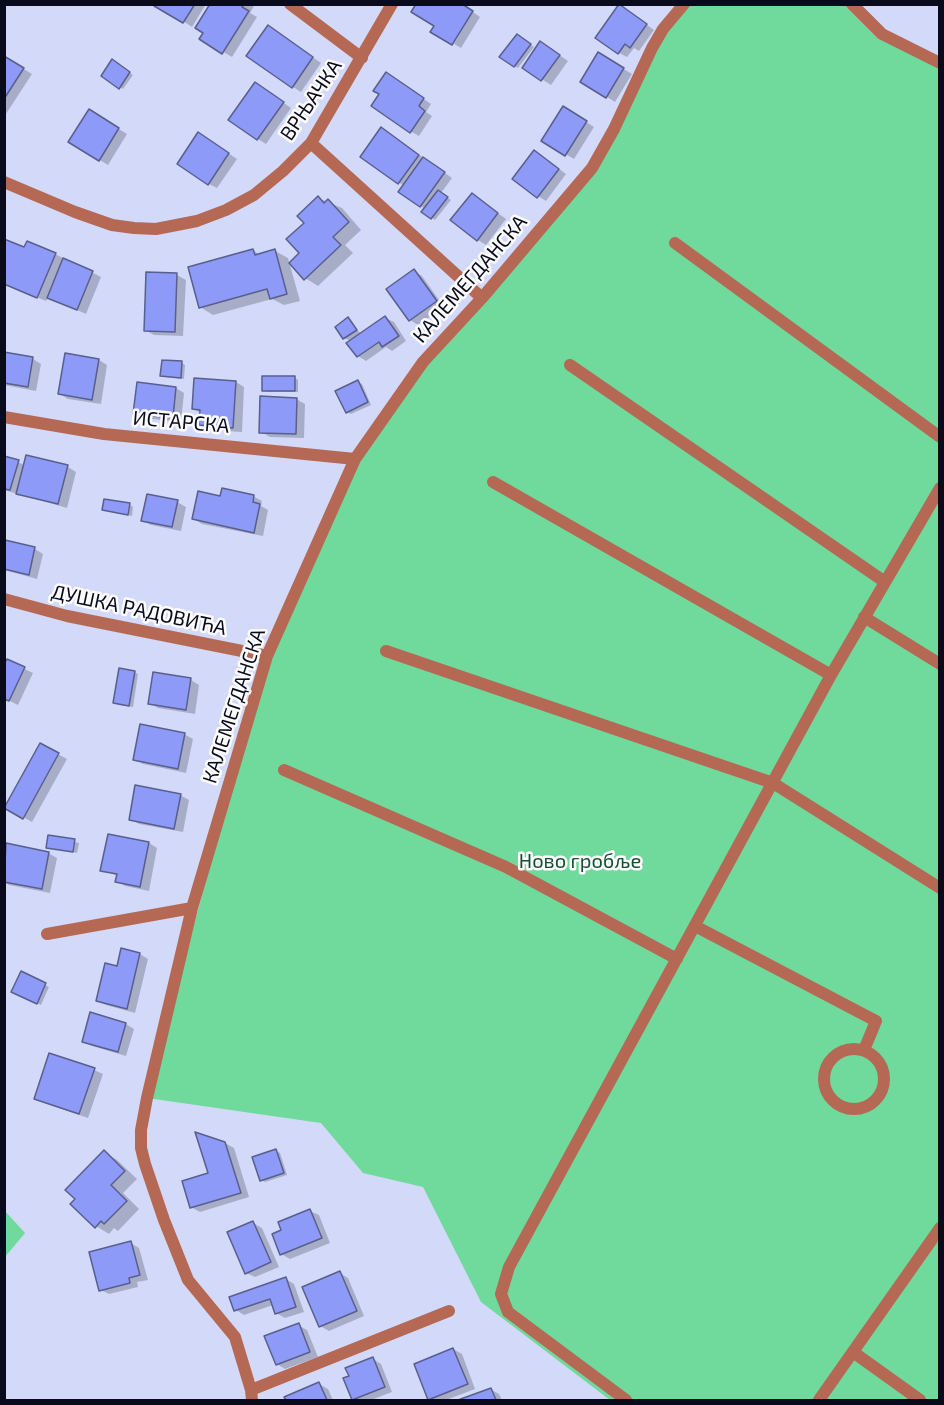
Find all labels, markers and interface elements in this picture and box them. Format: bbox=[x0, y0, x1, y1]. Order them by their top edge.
street label: ВРЊАЧКА bbox=[275, 55, 347, 145]
street label: КАЛЕМЕГДАНСКА bbox=[408, 210, 532, 348]
street label: ИСТАРСКА bbox=[132, 406, 230, 438]
street label: ДУШКА РАДОВИЋА bbox=[49, 580, 229, 640]
street label: КАЛЕМЕГДАНСКА bbox=[198, 626, 270, 786]
park label: Ново гробље bbox=[519, 849, 641, 873]

